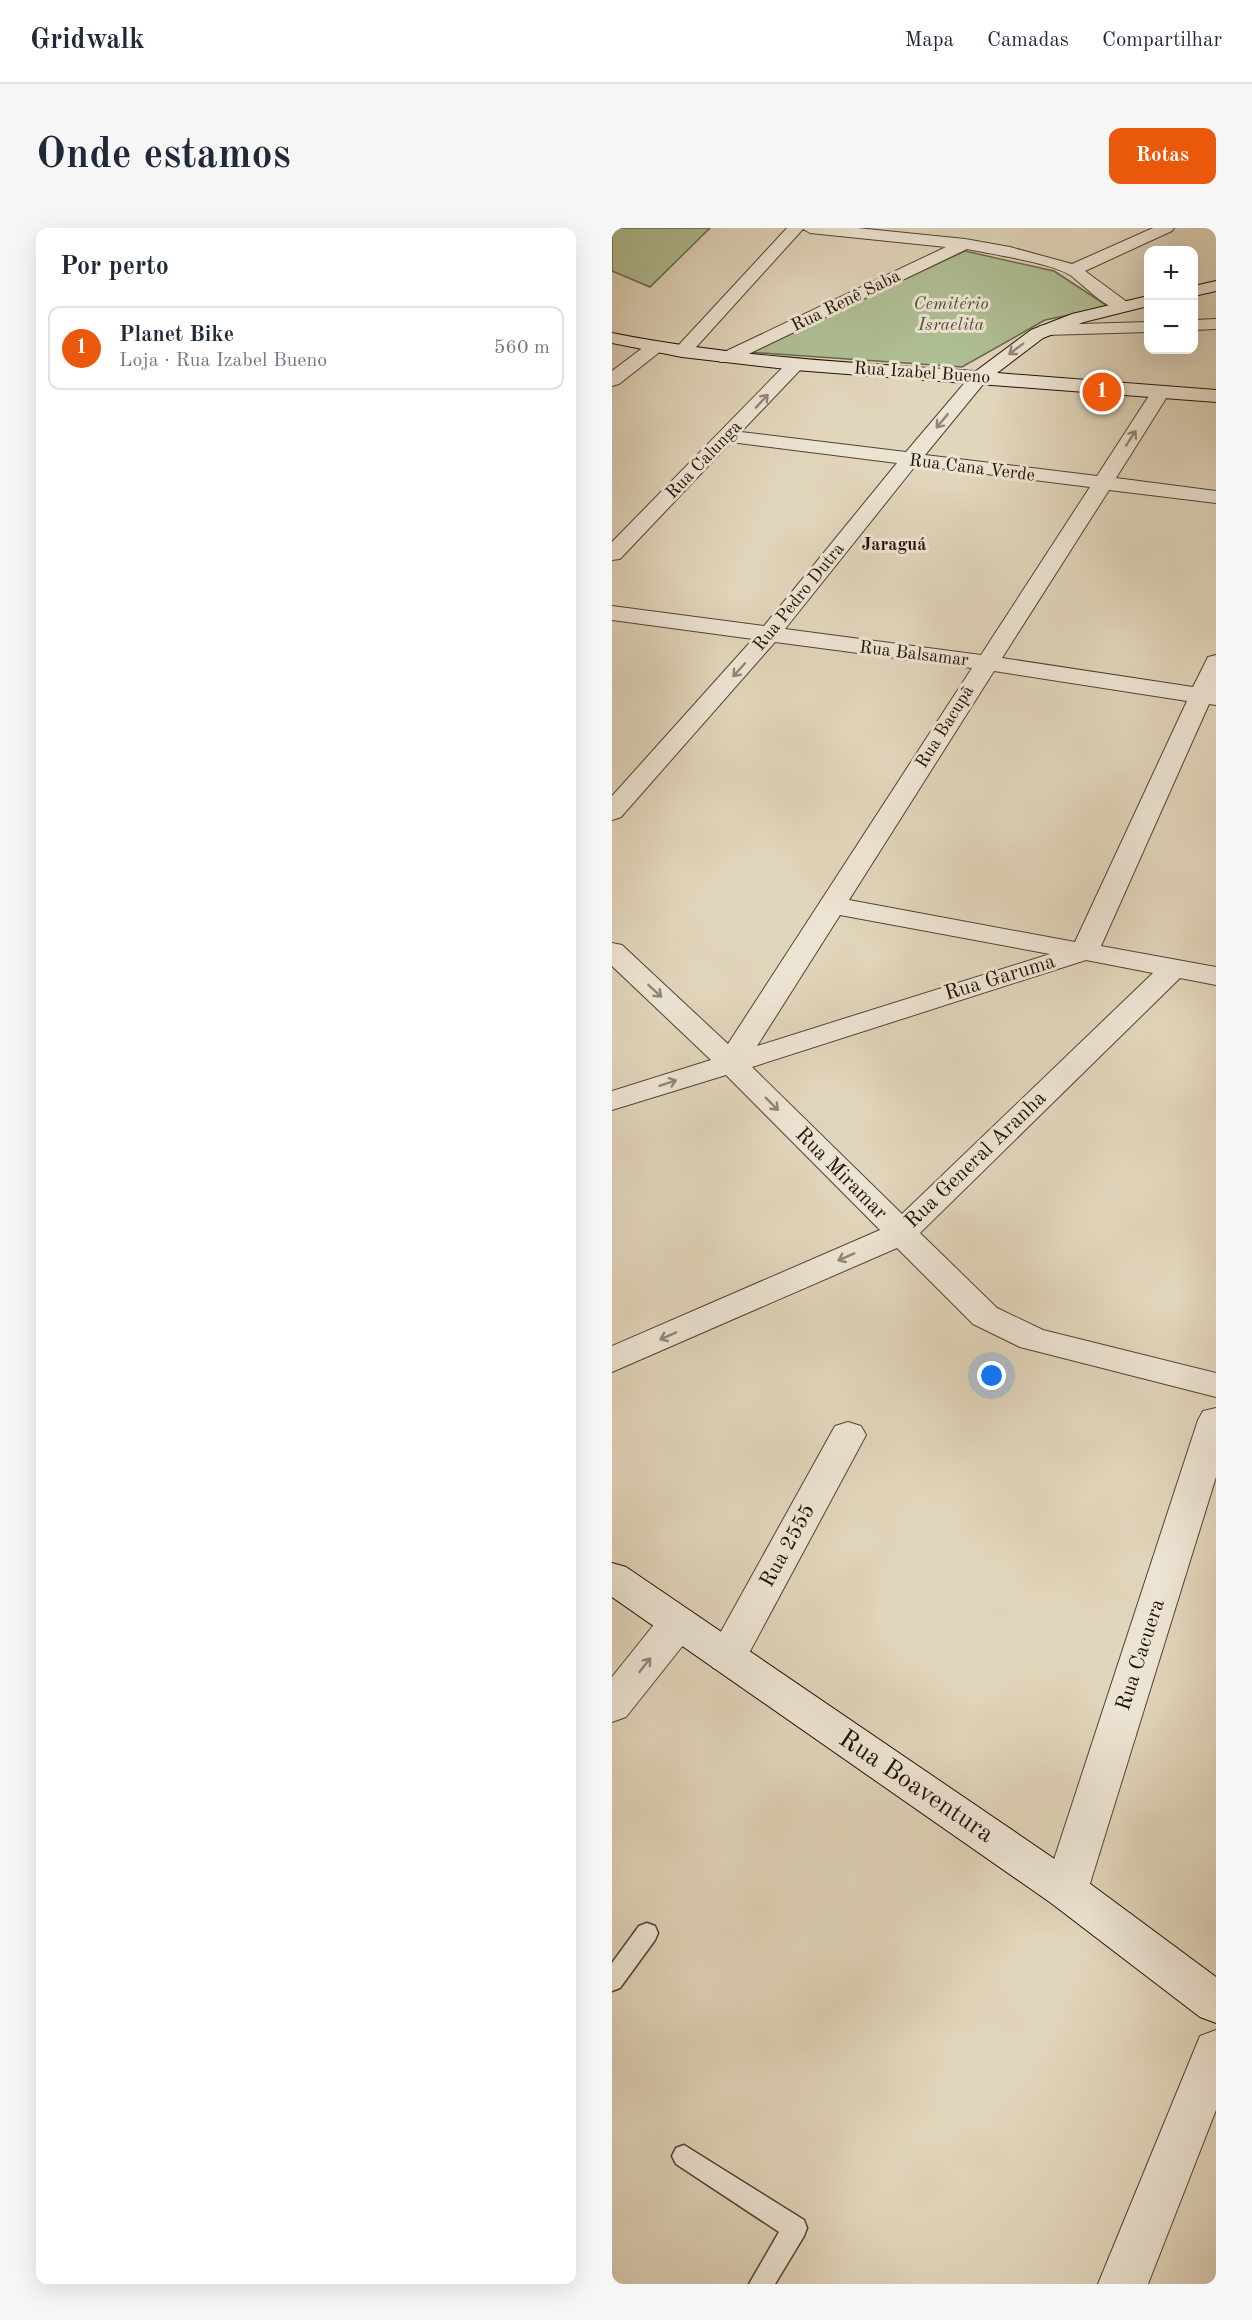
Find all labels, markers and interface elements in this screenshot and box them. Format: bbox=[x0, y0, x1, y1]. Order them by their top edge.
text: Gridwalk bbox=[30, 27, 145, 55]
text: Mapa bbox=[905, 30, 954, 51]
text: Camadas bbox=[987, 30, 1069, 51]
text: Compartilhar bbox=[1102, 30, 1222, 51]
button: Rotas bbox=[1109, 128, 1216, 184]
text: Onde estamos bbox=[36, 135, 291, 177]
map controls bbox=[1144, 246, 1198, 354]
button: + bbox=[1144, 246, 1198, 300]
text: Por perto bbox=[60, 254, 169, 280]
street label: Rua Renê Saba bbox=[789, 267, 903, 335]
park label: Cemitério Israelita bbox=[913, 295, 989, 334]
button: − bbox=[1144, 300, 1198, 354]
text: Planet Bike bbox=[119, 324, 234, 346]
text: 1 bbox=[76, 338, 87, 358]
text: 560 m bbox=[494, 338, 550, 358]
one-way arrow bbox=[1009, 343, 1025, 356]
text: Loja · Rua Izabel Bueno bbox=[119, 351, 327, 371]
street label: Rua Izabel Bueno bbox=[853, 359, 991, 387]
pin: 1 bbox=[1082, 370, 1122, 414]
one-way arrow bbox=[755, 393, 769, 408]
one-way arrow bbox=[936, 413, 949, 429]
street label: Rua Calunga bbox=[663, 418, 745, 502]
one-way arrow bbox=[1126, 430, 1138, 447]
street label: Rua Cana Verde bbox=[908, 451, 1036, 485]
district label: Jaraguá bbox=[862, 536, 926, 554]
street label: Rua Pedro Dutra bbox=[750, 540, 848, 654]
street label: Rua Balsamar bbox=[858, 638, 970, 670]
one-way arrow bbox=[732, 662, 746, 677]
street label: Rua Bacupã bbox=[913, 683, 977, 771]
street label: Rua Garuma bbox=[942, 951, 1058, 1005]
one-way arrow bbox=[647, 984, 662, 998]
one-way arrow bbox=[658, 1077, 677, 1088]
street label: Rua General Aranha bbox=[901, 1088, 1051, 1232]
one-way arrow bbox=[765, 1097, 779, 1112]
street label: Rua Miramar bbox=[791, 1124, 891, 1224]
one-way arrow bbox=[838, 1252, 856, 1263]
one-way arrow bbox=[659, 1331, 677, 1342]
your location bbox=[977, 1361, 1006, 1390]
street label: Rua 2555 bbox=[757, 1501, 819, 1591]
street label: Rua Cacuera bbox=[1113, 1597, 1169, 1713]
one-way arrow bbox=[638, 1657, 651, 1673]
street label: Rua Boaventura bbox=[834, 1726, 998, 1848]

